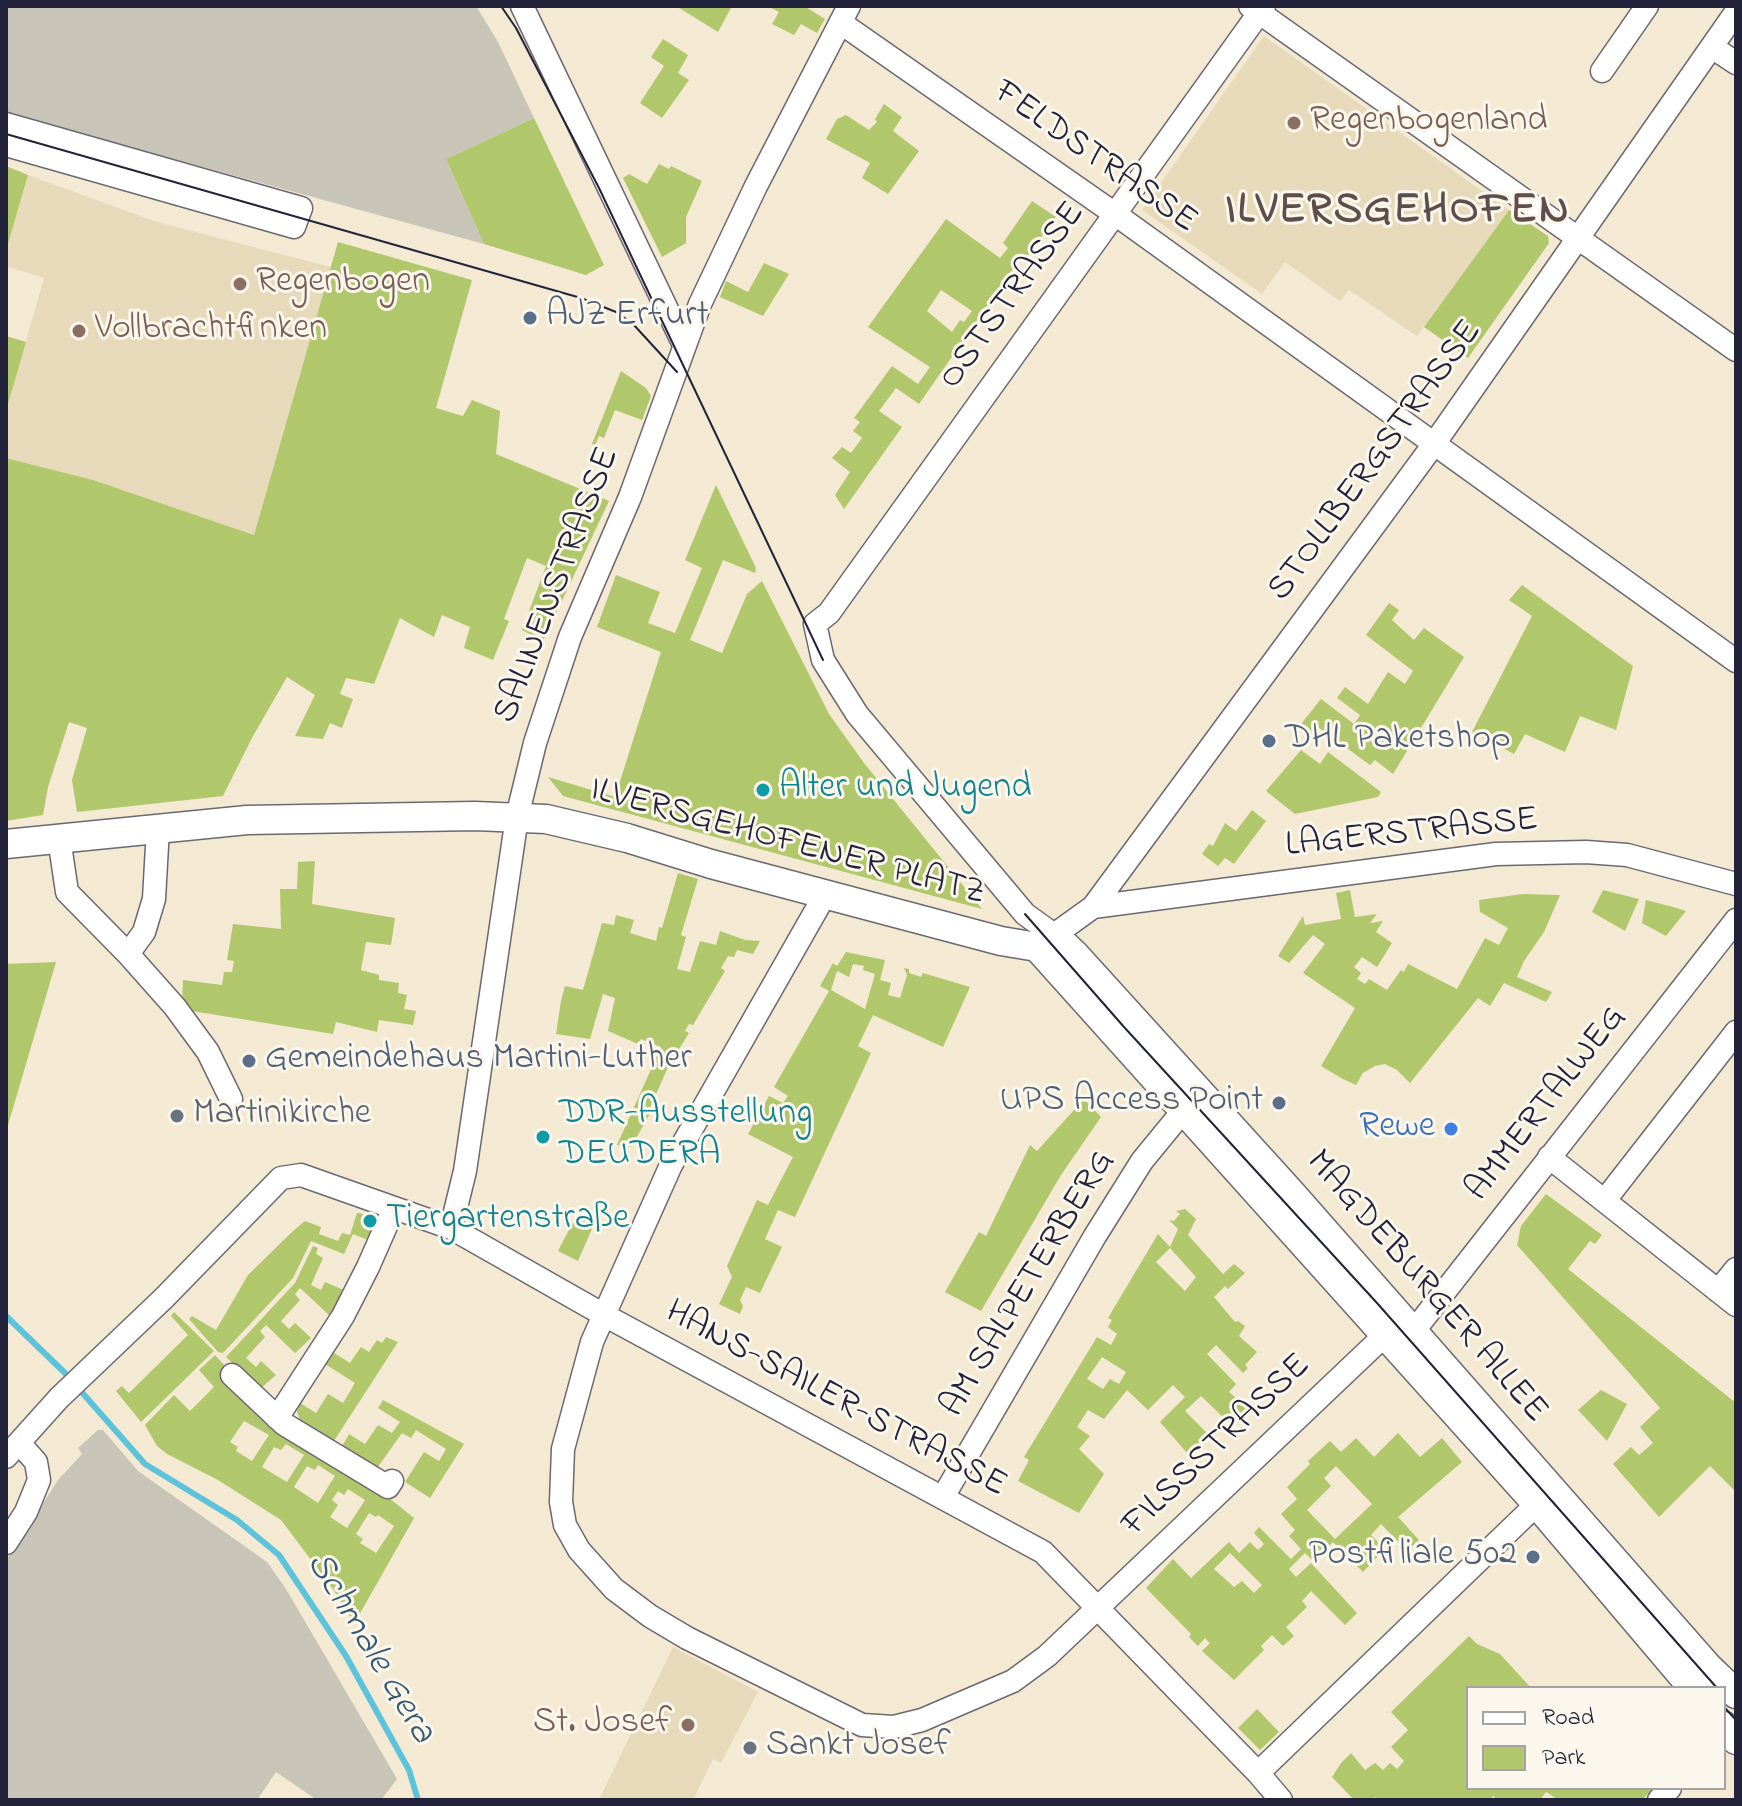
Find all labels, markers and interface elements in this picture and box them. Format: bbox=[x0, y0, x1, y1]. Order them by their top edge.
street label: FELDSTRASSE bbox=[984, 73, 1204, 245]
place label: Regenbogenland bbox=[1310, 101, 1547, 145]
marker: Regenbogenland bbox=[1285, 114, 1303, 132]
district label: ILVERSGEHOFEN bbox=[1225, 188, 1571, 240]
street label: OSTSTRASSE bbox=[931, 195, 1097, 399]
place label: Regenbogen bbox=[256, 262, 430, 306]
marker: Regenbogen bbox=[231, 275, 249, 293]
place label: AJZ Erfurt bbox=[546, 296, 709, 340]
place label: Vollbrachtfinken bbox=[95, 309, 327, 353]
marker: AJZ Erfurt bbox=[521, 309, 539, 327]
street label: STOLLBERGSTRASSE bbox=[1261, 313, 1493, 611]
marker: Vollbrachtfinken bbox=[70, 322, 88, 340]
street label: SALINENSTRASSE bbox=[487, 442, 631, 730]
place label: DHL Paketshop bbox=[1285, 719, 1511, 763]
marker: DHL Paketshop bbox=[1260, 732, 1278, 750]
place label: Alter und Jugend bbox=[779, 768, 1031, 812]
street label: ILVERSGEHOFENER PLATZ bbox=[585, 770, 989, 918]
marker: Alter und Jugend bbox=[754, 781, 772, 799]
street label: LAGERSTRASSE bbox=[1284, 800, 1540, 870]
street label: AMMERTALWEG bbox=[1458, 999, 1638, 1211]
place label: Gemeindehaus Martini-Luther bbox=[265, 1039, 692, 1083]
marker: Gemeindehaus Martini-Luther bbox=[240, 1052, 258, 1070]
place label: UPS Access Point bbox=[1000, 1081, 1263, 1125]
place label: Martinikirche bbox=[193, 1094, 371, 1138]
place label: DDR-Ausstellung DEUDERA bbox=[559, 1094, 812, 1179]
marker: UPS Access Point bbox=[1270, 1094, 1288, 1112]
marker: Martinikirche bbox=[168, 1107, 186, 1125]
place label: Rewe bbox=[1359, 1107, 1435, 1151]
marker: Rewe bbox=[1442, 1120, 1460, 1138]
marker: DDR-Ausstellung DEUDERA bbox=[534, 1128, 552, 1146]
street label: MAGDEBURGER ALLEE bbox=[1295, 1143, 1555, 1433]
street label: AM SALPETERBERG bbox=[933, 1144, 1127, 1426]
place label: Tiergartenstraße bbox=[386, 1199, 629, 1243]
marker: Tiergartenstraße bbox=[361, 1212, 379, 1230]
street label: HANS-SAILER-STRASSE bbox=[657, 1293, 1013, 1509]
street label: FILSSSTRASSE bbox=[1115, 1346, 1321, 1548]
place label: Postfiliale 502 bbox=[1309, 1535, 1517, 1579]
water label: Schmale Gera bbox=[293, 1545, 443, 1753]
marker: Postfiliale 502 bbox=[1524, 1548, 1542, 1566]
legend bbox=[1466, 1686, 1726, 1790]
text: Road bbox=[1542, 1701, 1594, 1736]
place label: St. Josef bbox=[533, 1703, 672, 1747]
marker: St. Josef bbox=[679, 1716, 697, 1734]
place label: Sankt Josef bbox=[766, 1726, 951, 1770]
marker: Sankt Josef bbox=[741, 1739, 759, 1757]
text: Park bbox=[1542, 1741, 1585, 1776]

